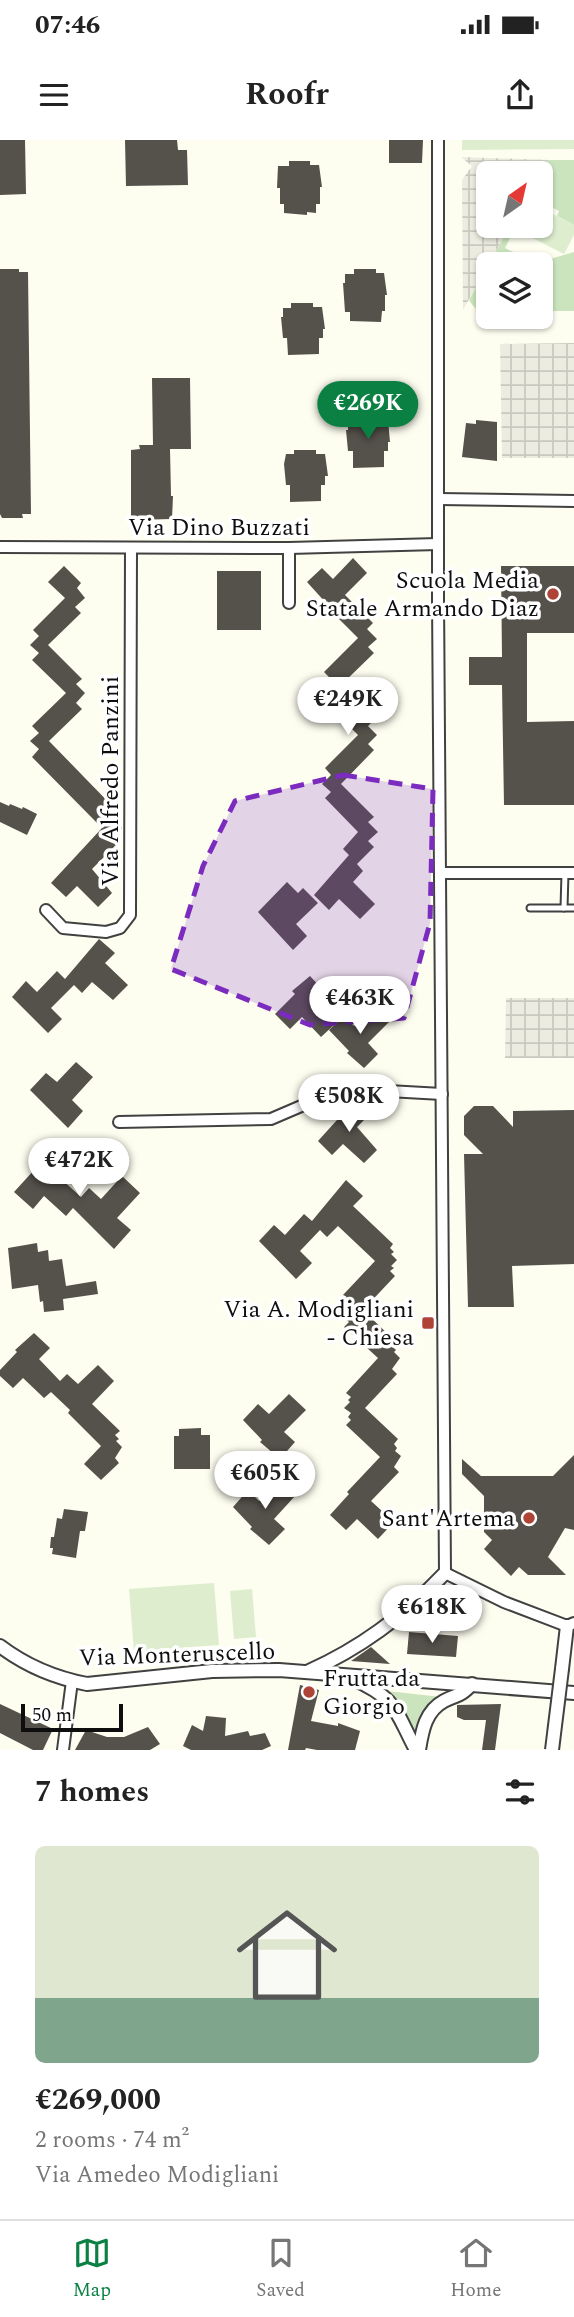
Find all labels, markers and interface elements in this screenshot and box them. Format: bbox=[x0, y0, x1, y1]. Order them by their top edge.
text: 07:46 bbox=[35, 5, 100, 45]
text: Roofr bbox=[245, 70, 329, 119]
icon: menu bbox=[35, 76, 73, 114]
icon: share bbox=[501, 76, 539, 114]
north arrow bbox=[476, 161, 553, 238]
map controls bbox=[476, 161, 553, 329]
button: layers bbox=[476, 252, 553, 329]
pin: €269K bbox=[319, 382, 417, 441]
text: €269K bbox=[333, 386, 403, 421]
street label: Via Dino Buzzati bbox=[128, 510, 310, 546]
place label: Scuola Media Statale Armando Diaz bbox=[306, 563, 539, 627]
marker: Scuola Media Statale Armando Diaz bbox=[545, 586, 561, 602]
street label: Via Alfredo Panzini bbox=[93, 676, 129, 886]
pin: €249K bbox=[299, 678, 397, 737]
text: €249K bbox=[313, 682, 383, 717]
pin: €463K bbox=[311, 976, 409, 1036]
text: €463K bbox=[325, 981, 395, 1016]
pin: €508K bbox=[300, 1074, 398, 1134]
text: €508K bbox=[314, 1079, 384, 1114]
pin: €472K bbox=[30, 1138, 128, 1198]
text: €472K bbox=[44, 1143, 114, 1178]
place label: Via A. Modigliani - Chiesa bbox=[223, 1292, 414, 1356]
marker: Via A. Modigliani - Chiesa bbox=[420, 1315, 436, 1331]
pin: €605K bbox=[216, 1452, 314, 1511]
text: €605K bbox=[230, 1456, 300, 1491]
place label: Sant'Artema bbox=[382, 1501, 515, 1537]
marker: Sant'Artema bbox=[521, 1510, 537, 1526]
pin: €618K bbox=[383, 1586, 481, 1645]
text: €618K bbox=[397, 1590, 467, 1625]
street label: Via Monteruscello bbox=[78, 1634, 276, 1676]
place label: Frutta da Giorgio bbox=[323, 1661, 420, 1725]
marker: Frutta da Giorgio bbox=[301, 1684, 317, 1700]
scale bar bbox=[21, 1701, 122, 1733]
text: 50 m bbox=[32, 1701, 72, 1730]
text: 7 homes bbox=[35, 1769, 149, 1815]
icon: filters bbox=[501, 1773, 539, 1811]
icon: home bbox=[224, 1892, 350, 2018]
text: €269,000 bbox=[35, 2077, 161, 2123]
text: 2 rooms · 74 m² bbox=[35, 2123, 189, 2158]
text: Via Amedeo Modigliani bbox=[35, 2158, 279, 2193]
tab: Map bbox=[73, 2234, 111, 2305]
tab: Saved bbox=[256, 2234, 305, 2305]
tab: Home bbox=[450, 2234, 501, 2305]

